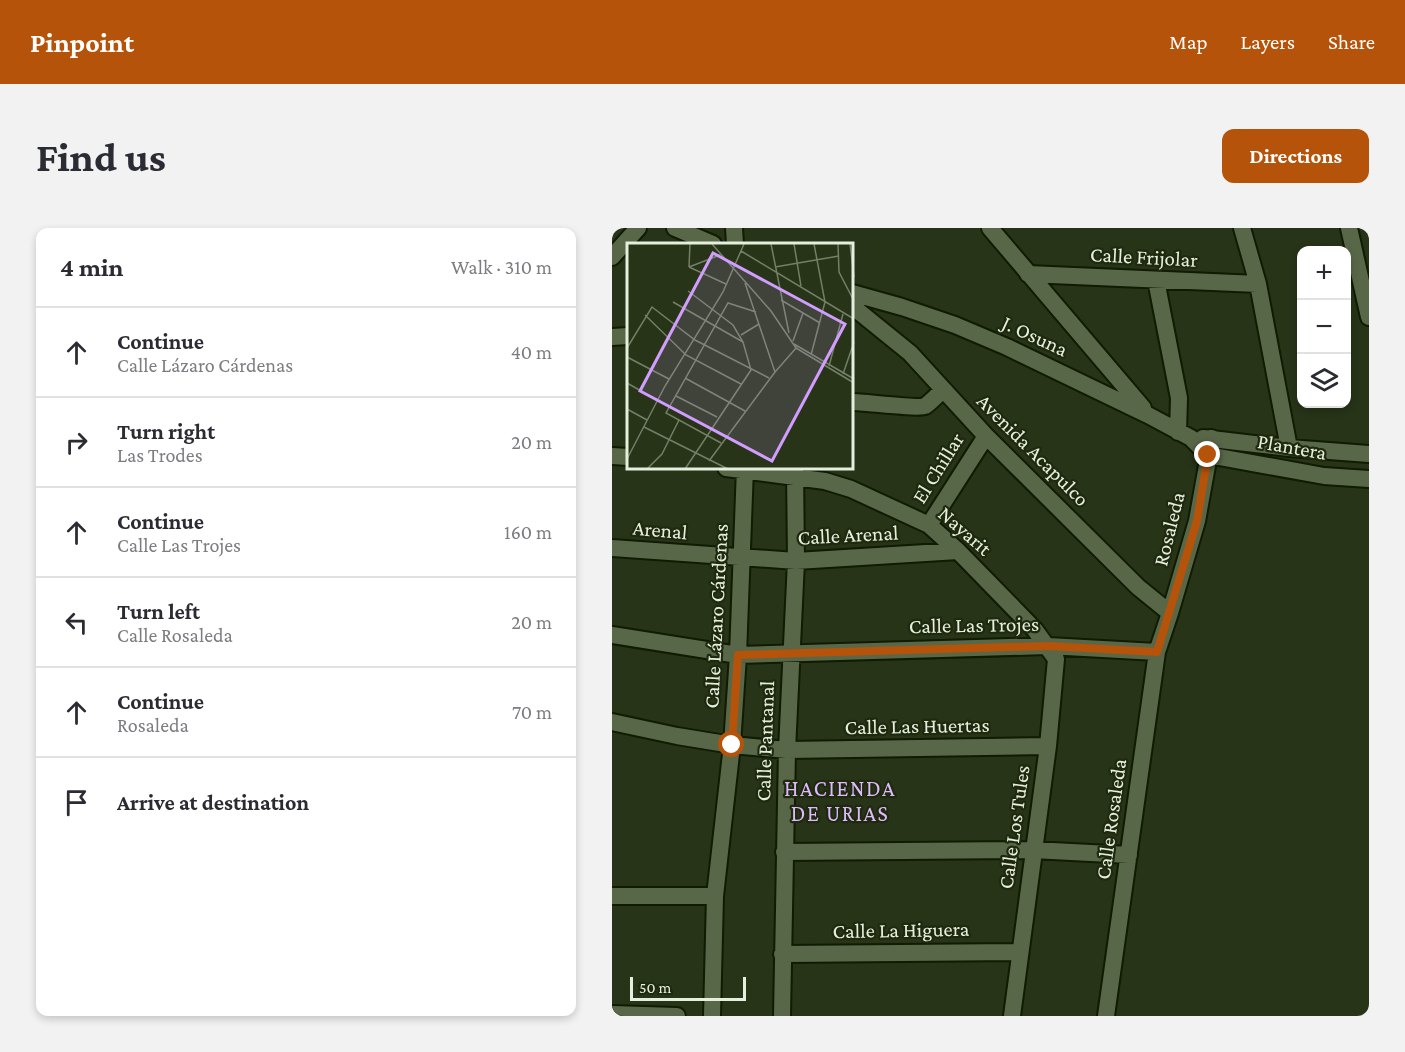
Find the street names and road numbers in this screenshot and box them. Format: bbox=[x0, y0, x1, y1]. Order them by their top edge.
street label: Calle Frijolar bbox=[1090, 242, 1199, 272]
street label: J. Osuna bbox=[997, 310, 1072, 362]
street label: Avenida Acapulco bbox=[972, 389, 1094, 511]
street label: El Chillar bbox=[907, 428, 969, 508]
street label: Plantera bbox=[1256, 429, 1329, 465]
street label: Rosaleda bbox=[1148, 489, 1190, 568]
street label: Nayarit bbox=[934, 501, 997, 561]
street label: Arenal bbox=[632, 516, 688, 544]
street label: Calle Arenal bbox=[797, 520, 899, 550]
street label: Calle Lázaro Cárdenas bbox=[699, 523, 733, 709]
street label: Calle Las Trojes bbox=[909, 612, 1039, 638]
street label: Calle Pantanal bbox=[751, 680, 779, 802]
street label: Calle Las Huertas bbox=[844, 713, 990, 739]
street label: Calle Rosaleda bbox=[1091, 757, 1131, 881]
street label: Calle Los Tules bbox=[993, 764, 1035, 890]
street label: Calle La Higuera bbox=[832, 917, 970, 943]

